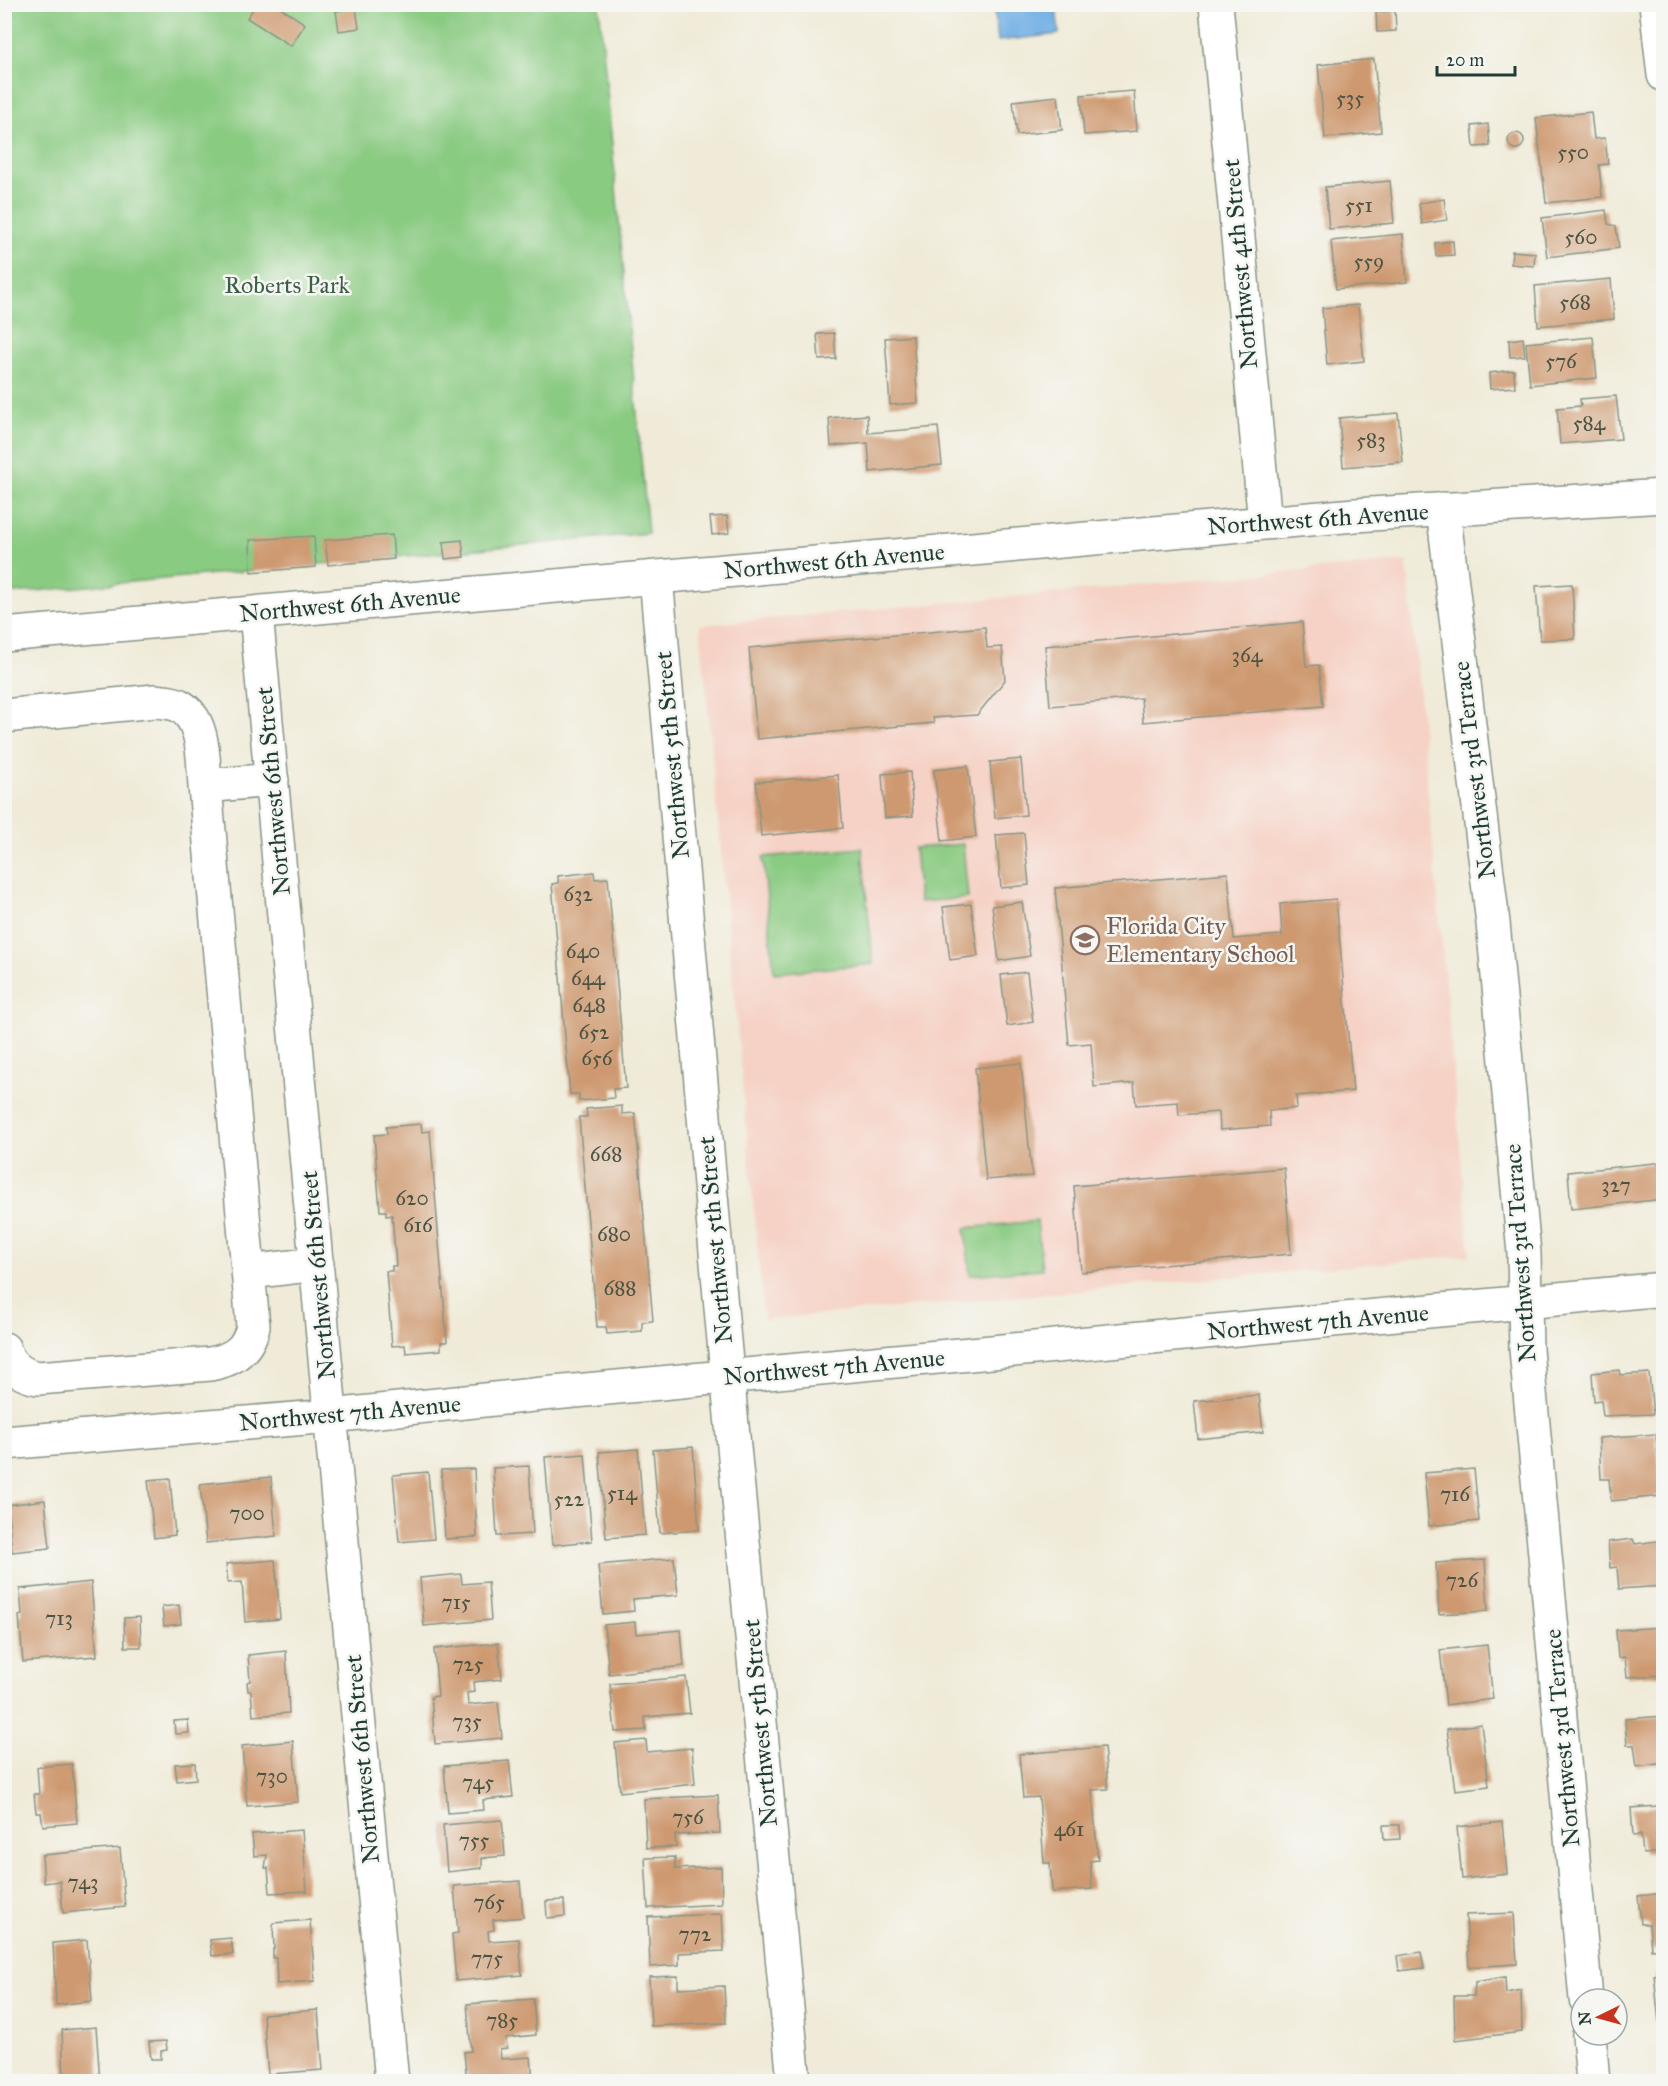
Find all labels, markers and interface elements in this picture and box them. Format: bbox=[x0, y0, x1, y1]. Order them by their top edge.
scale bar bbox=[1437, 39, 1515, 77]
text: 20 m bbox=[1446, 49, 1484, 71]
house number: 535 bbox=[1336, 85, 1364, 111]
house number: 550 bbox=[1557, 139, 1589, 165]
street label: Northwest 4th Street bbox=[1216, 157, 1264, 370]
house number: 551 bbox=[1345, 192, 1373, 218]
house number: 560 bbox=[1565, 224, 1597, 250]
house number: 559 bbox=[1354, 248, 1384, 274]
park label: Roberts Park bbox=[224, 270, 351, 300]
house number: 568 bbox=[1559, 289, 1591, 315]
house number: 576 bbox=[1545, 348, 1578, 374]
house number: 584 bbox=[1573, 410, 1607, 436]
house number: 583 bbox=[1356, 427, 1386, 453]
street label: Northwest 6th Avenue bbox=[1206, 496, 1430, 542]
street label: Northwest 6th Avenue bbox=[722, 536, 946, 586]
street label: Northwest 6th Avenue bbox=[238, 579, 462, 629]
house number: 364 bbox=[1232, 642, 1264, 668]
street label: Northwest 5th Street bbox=[648, 649, 696, 860]
street label: Northwest 3rd Terrace bbox=[1446, 659, 1502, 881]
street label: Northwest 6th Street bbox=[249, 685, 297, 897]
house number: 632 bbox=[563, 881, 593, 907]
place label: Florida City Elementary School bbox=[1106, 911, 1295, 969]
school or university icon: Florida City Elementary School bbox=[1069, 924, 1101, 956]
house number: 640 bbox=[566, 938, 600, 964]
house number: 644 bbox=[571, 965, 606, 991]
house number: 648 bbox=[572, 992, 606, 1018]
house number: 652 bbox=[579, 1019, 610, 1045]
house number: 656 bbox=[581, 1045, 614, 1071]
street label: Northwest 5th Street bbox=[691, 1134, 739, 1345]
house number: 668 bbox=[590, 1141, 622, 1167]
street label: Northwest 3rd Terrace bbox=[1497, 1143, 1543, 1363]
street label: Northwest 6th Street bbox=[294, 1169, 342, 1381]
house number: 327 bbox=[1601, 1172, 1631, 1198]
house number: 620 bbox=[395, 1185, 429, 1211]
house number: 616 bbox=[403, 1212, 434, 1238]
house number: 680 bbox=[597, 1221, 631, 1247]
house number: 688 bbox=[603, 1275, 637, 1301]
street label: Northwest 7th Avenue bbox=[1206, 1297, 1430, 1347]
street label: Northwest 7th Avenue bbox=[722, 1342, 946, 1392]
street label: Northwest 7th Avenue bbox=[238, 1388, 462, 1438]
house number: 514 bbox=[607, 1480, 638, 1506]
house number: 716 bbox=[1440, 1481, 1471, 1507]
house number: 522 bbox=[554, 1486, 585, 1512]
house number: 700 bbox=[229, 1500, 265, 1526]
house number: 726 bbox=[1446, 1567, 1479, 1593]
house number: 715 bbox=[441, 1589, 471, 1615]
house number: 713 bbox=[45, 1605, 73, 1631]
street label: Northwest 5th Street bbox=[736, 1617, 784, 1828]
street label: Northwest 3rd Terrace bbox=[1538, 1628, 1586, 1848]
house number: 725 bbox=[452, 1651, 484, 1677]
street label: Northwest 6th Street bbox=[338, 1653, 386, 1865]
house number: 735 bbox=[452, 1708, 482, 1734]
house number: 730 bbox=[256, 1763, 288, 1789]
house number: 745 bbox=[462, 1769, 494, 1795]
house number: 756 bbox=[672, 1804, 705, 1830]
house number: 461 bbox=[1054, 1816, 1084, 1842]
house number: 755 bbox=[459, 1827, 490, 1853]
house number: 743 bbox=[68, 1869, 98, 1895]
house number: 765 bbox=[473, 1889, 505, 1915]
house number: 772 bbox=[679, 1921, 712, 1947]
house number: 775 bbox=[471, 1945, 503, 1971]
north arrow bbox=[1569, 1987, 1629, 2047]
house number: 785 bbox=[486, 2007, 518, 2033]
text: N bbox=[1574, 2010, 1595, 2026]

